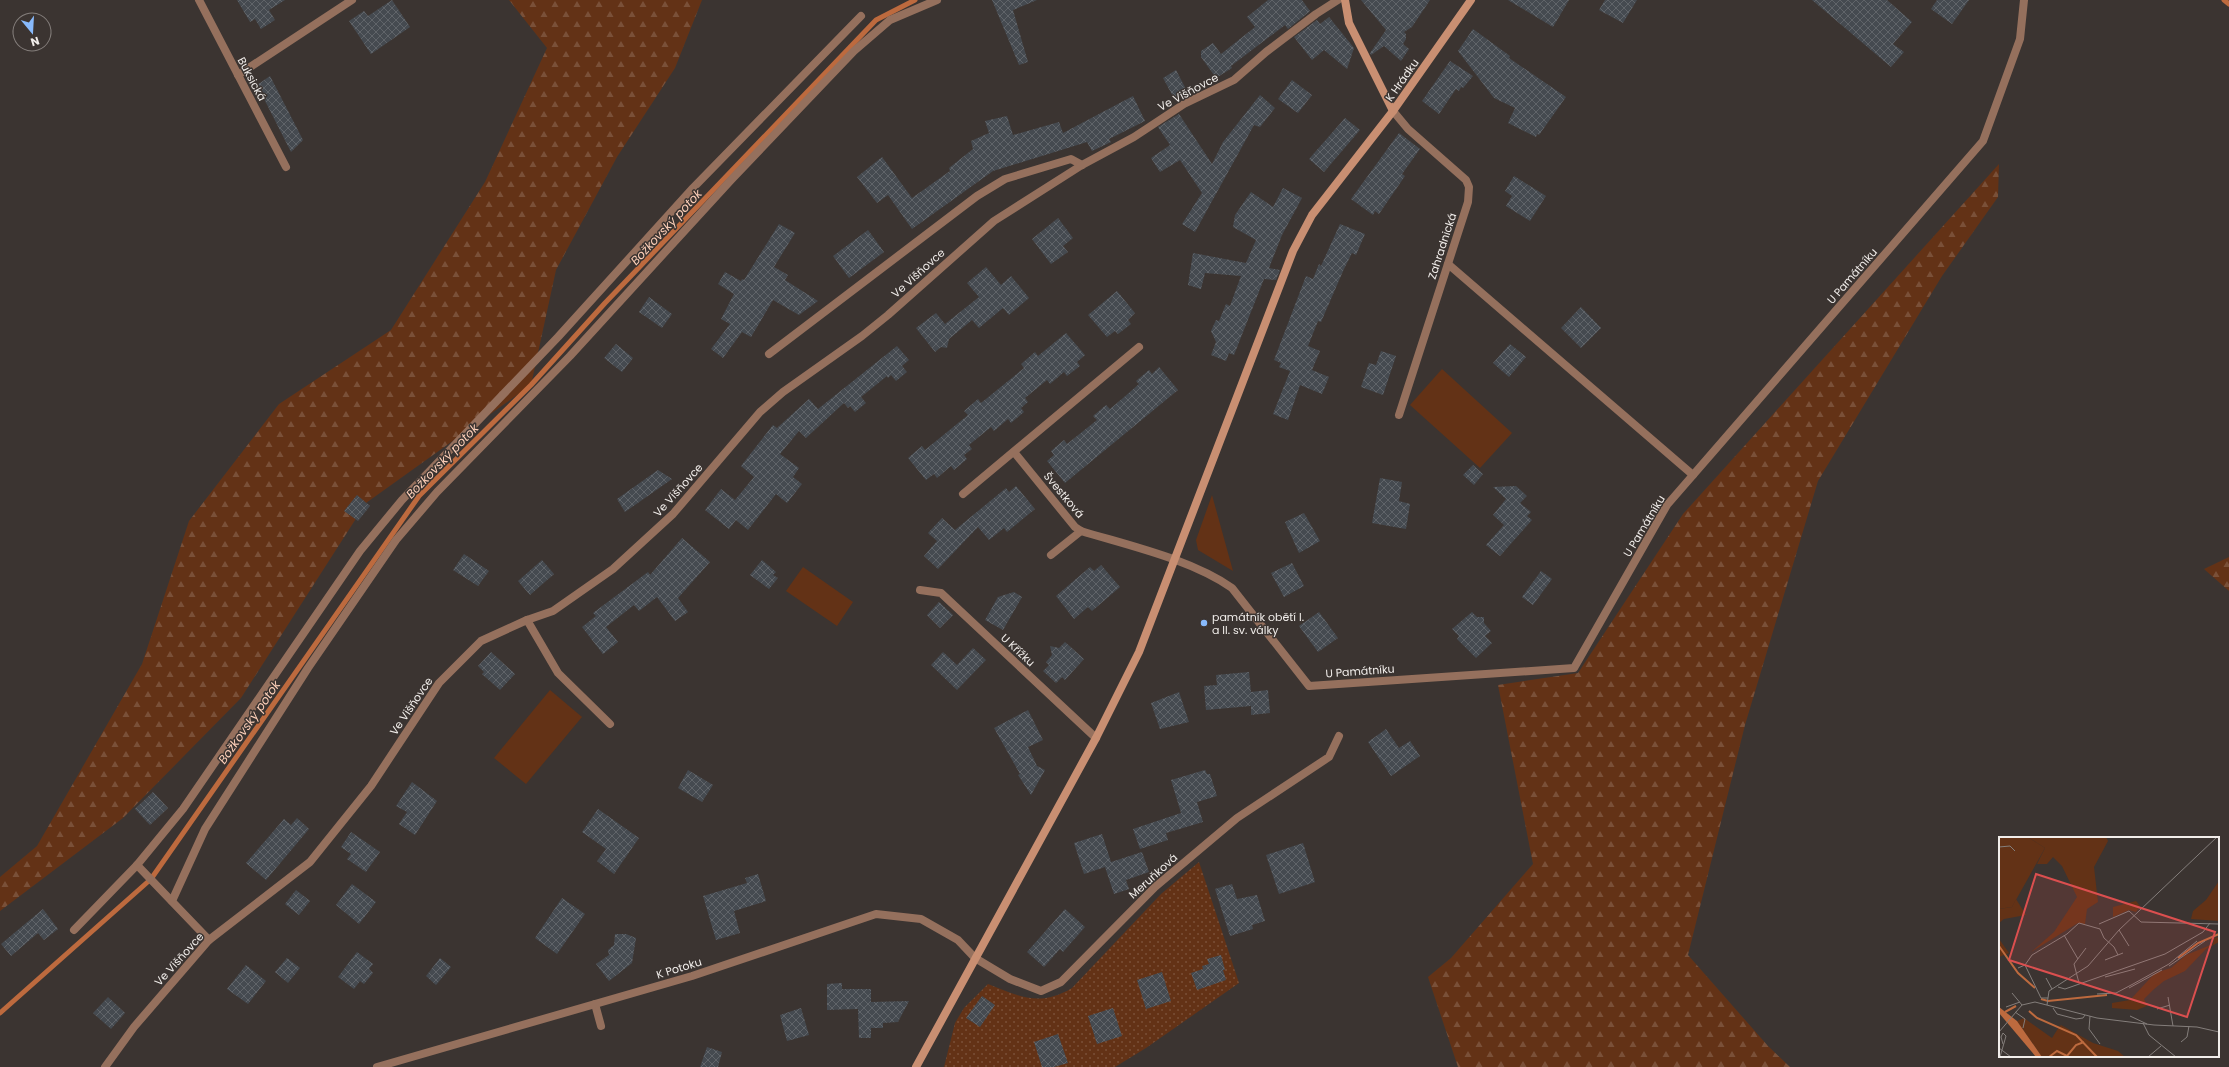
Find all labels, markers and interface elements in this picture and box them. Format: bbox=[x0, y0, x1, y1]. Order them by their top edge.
north arrow bbox=[12, 12, 52, 52]
text: N bbox=[29, 33, 42, 50]
street label: Buksická bbox=[234, 54, 270, 104]
street label: K Hrádku bbox=[1381, 55, 1423, 105]
street label: Ve Višňovce bbox=[1155, 69, 1221, 115]
water label: Božkovský potok bbox=[626, 185, 706, 269]
street label: Zahradnická bbox=[1424, 211, 1460, 281]
street label: Ve Višňovce bbox=[888, 245, 948, 301]
street label: U Památníku bbox=[1823, 245, 1881, 307]
water label: Božkovský potok bbox=[402, 419, 483, 502]
street label: Ve Višňovce bbox=[650, 460, 706, 520]
street label: Švestková bbox=[1040, 469, 1088, 521]
street label: U Památníku bbox=[1619, 492, 1669, 560]
place label: památník obětí I. a II. sv. války bbox=[1212, 609, 1304, 638]
marker: památník obětí I. a II. sv. války bbox=[1199, 618, 1209, 628]
street label: U Křížku bbox=[997, 630, 1039, 670]
street label: U Památníku bbox=[1325, 661, 1395, 681]
street label: Ve Višňovce bbox=[386, 674, 436, 738]
water label: Božkovský potok bbox=[214, 676, 285, 767]
inset map bbox=[1999, 837, 2219, 1057]
street label: Meruňková bbox=[1125, 850, 1181, 902]
street label: Ve Višňovce bbox=[151, 929, 207, 989]
street label: K Potoku bbox=[654, 954, 704, 982]

